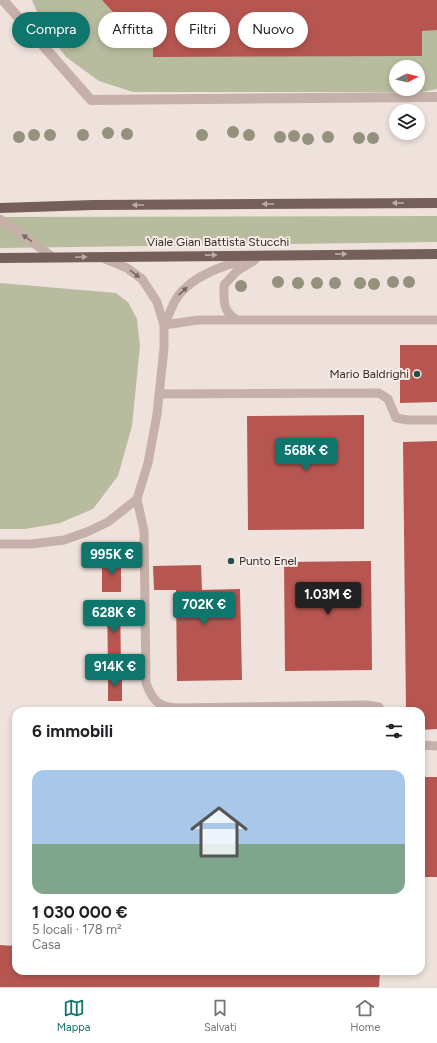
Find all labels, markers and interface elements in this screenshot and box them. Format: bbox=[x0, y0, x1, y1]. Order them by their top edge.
chip: Compra bbox=[12, 12, 90, 48]
chip: Affitta bbox=[98, 12, 167, 48]
chip: Filtri bbox=[175, 12, 230, 48]
chip: Nuovo bbox=[238, 12, 308, 48]
north arrow bbox=[389, 60, 425, 96]
map controls bbox=[389, 60, 425, 140]
button: layers bbox=[389, 104, 425, 140]
one-way arrow bbox=[391, 200, 404, 206]
one-way arrow bbox=[261, 201, 274, 207]
one-way arrow bbox=[131, 202, 144, 208]
one-way arrow bbox=[22, 235, 32, 243]
street label: Viale Gian Battista Stucchi bbox=[147, 235, 289, 249]
one-way arrow bbox=[335, 251, 348, 257]
one-way arrow bbox=[205, 252, 218, 258]
one-way arrow bbox=[75, 254, 88, 260]
one-way arrow bbox=[130, 270, 140, 278]
one-way arrow bbox=[179, 287, 188, 296]
place label: Mario Baldrighi bbox=[329, 367, 409, 381]
marker: Mario Baldrighi bbox=[412, 369, 422, 379]
pin: 568K € bbox=[273, 438, 339, 472]
text: 568K € bbox=[284, 443, 328, 458]
pin: 995K € bbox=[79, 542, 145, 576]
text: 995K € bbox=[90, 547, 134, 562]
place label: Punto Enel bbox=[239, 554, 297, 568]
marker: Punto Enel bbox=[226, 556, 236, 566]
pin: 1.03M € bbox=[291, 582, 365, 616]
text: 1.03M € bbox=[304, 587, 352, 602]
pin: 702K € bbox=[171, 592, 237, 626]
text: 702K € bbox=[182, 597, 226, 612]
pin: 628K € bbox=[81, 600, 147, 634]
text: 628K € bbox=[92, 605, 136, 620]
pin: 914K € bbox=[82, 654, 148, 688]
text: 914K € bbox=[94, 659, 136, 674]
icon: filters bbox=[383, 720, 405, 742]
text: 6 immobili bbox=[32, 721, 113, 741]
icon: home bbox=[183, 796, 255, 868]
text: 1 030 000 € bbox=[32, 902, 128, 922]
text: 5 locali · 178 m² bbox=[32, 922, 122, 937]
text: Casa bbox=[32, 937, 61, 952]
tab: Mappa bbox=[57, 997, 90, 1034]
tab: Salvati bbox=[204, 997, 237, 1034]
tab: Home bbox=[350, 997, 380, 1034]

